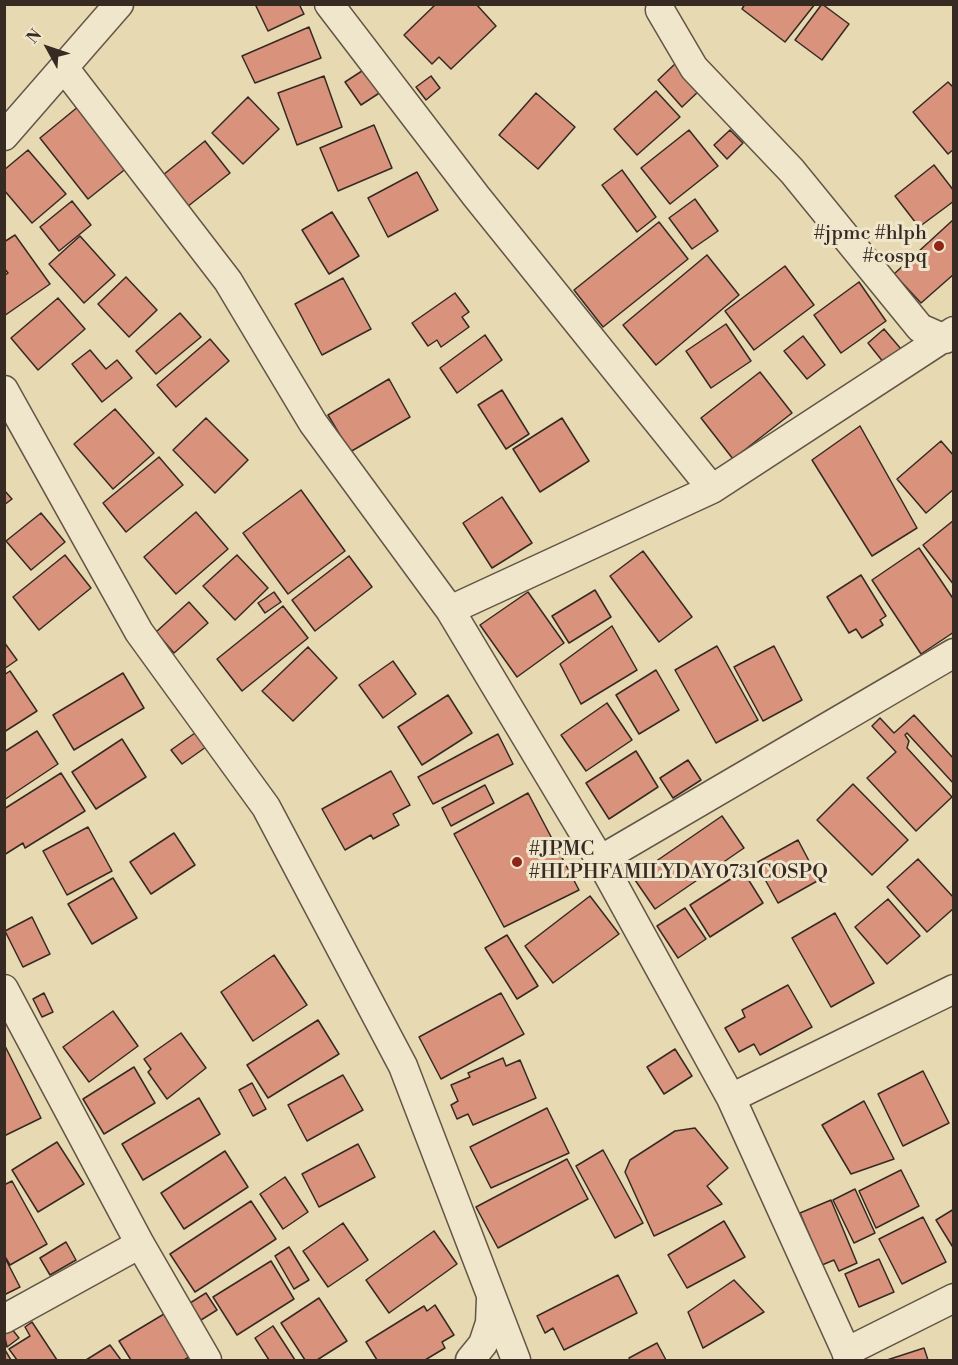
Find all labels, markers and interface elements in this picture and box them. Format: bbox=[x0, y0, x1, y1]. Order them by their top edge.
north arrow bbox=[18, 18, 78, 78]
text: N bbox=[22, 25, 46, 48]
place label: #jpmc #hlph #cospq bbox=[814, 222, 927, 269]
marker: #jpmc #hlph #cospq bbox=[932, 239, 946, 253]
place label: #JPMC #HLPHFAMILYDAY0731COSPQ bbox=[529, 838, 828, 885]
marker: #JPMC #HLPHFAMILYDAY0731COSPQ bbox=[510, 855, 524, 869]

